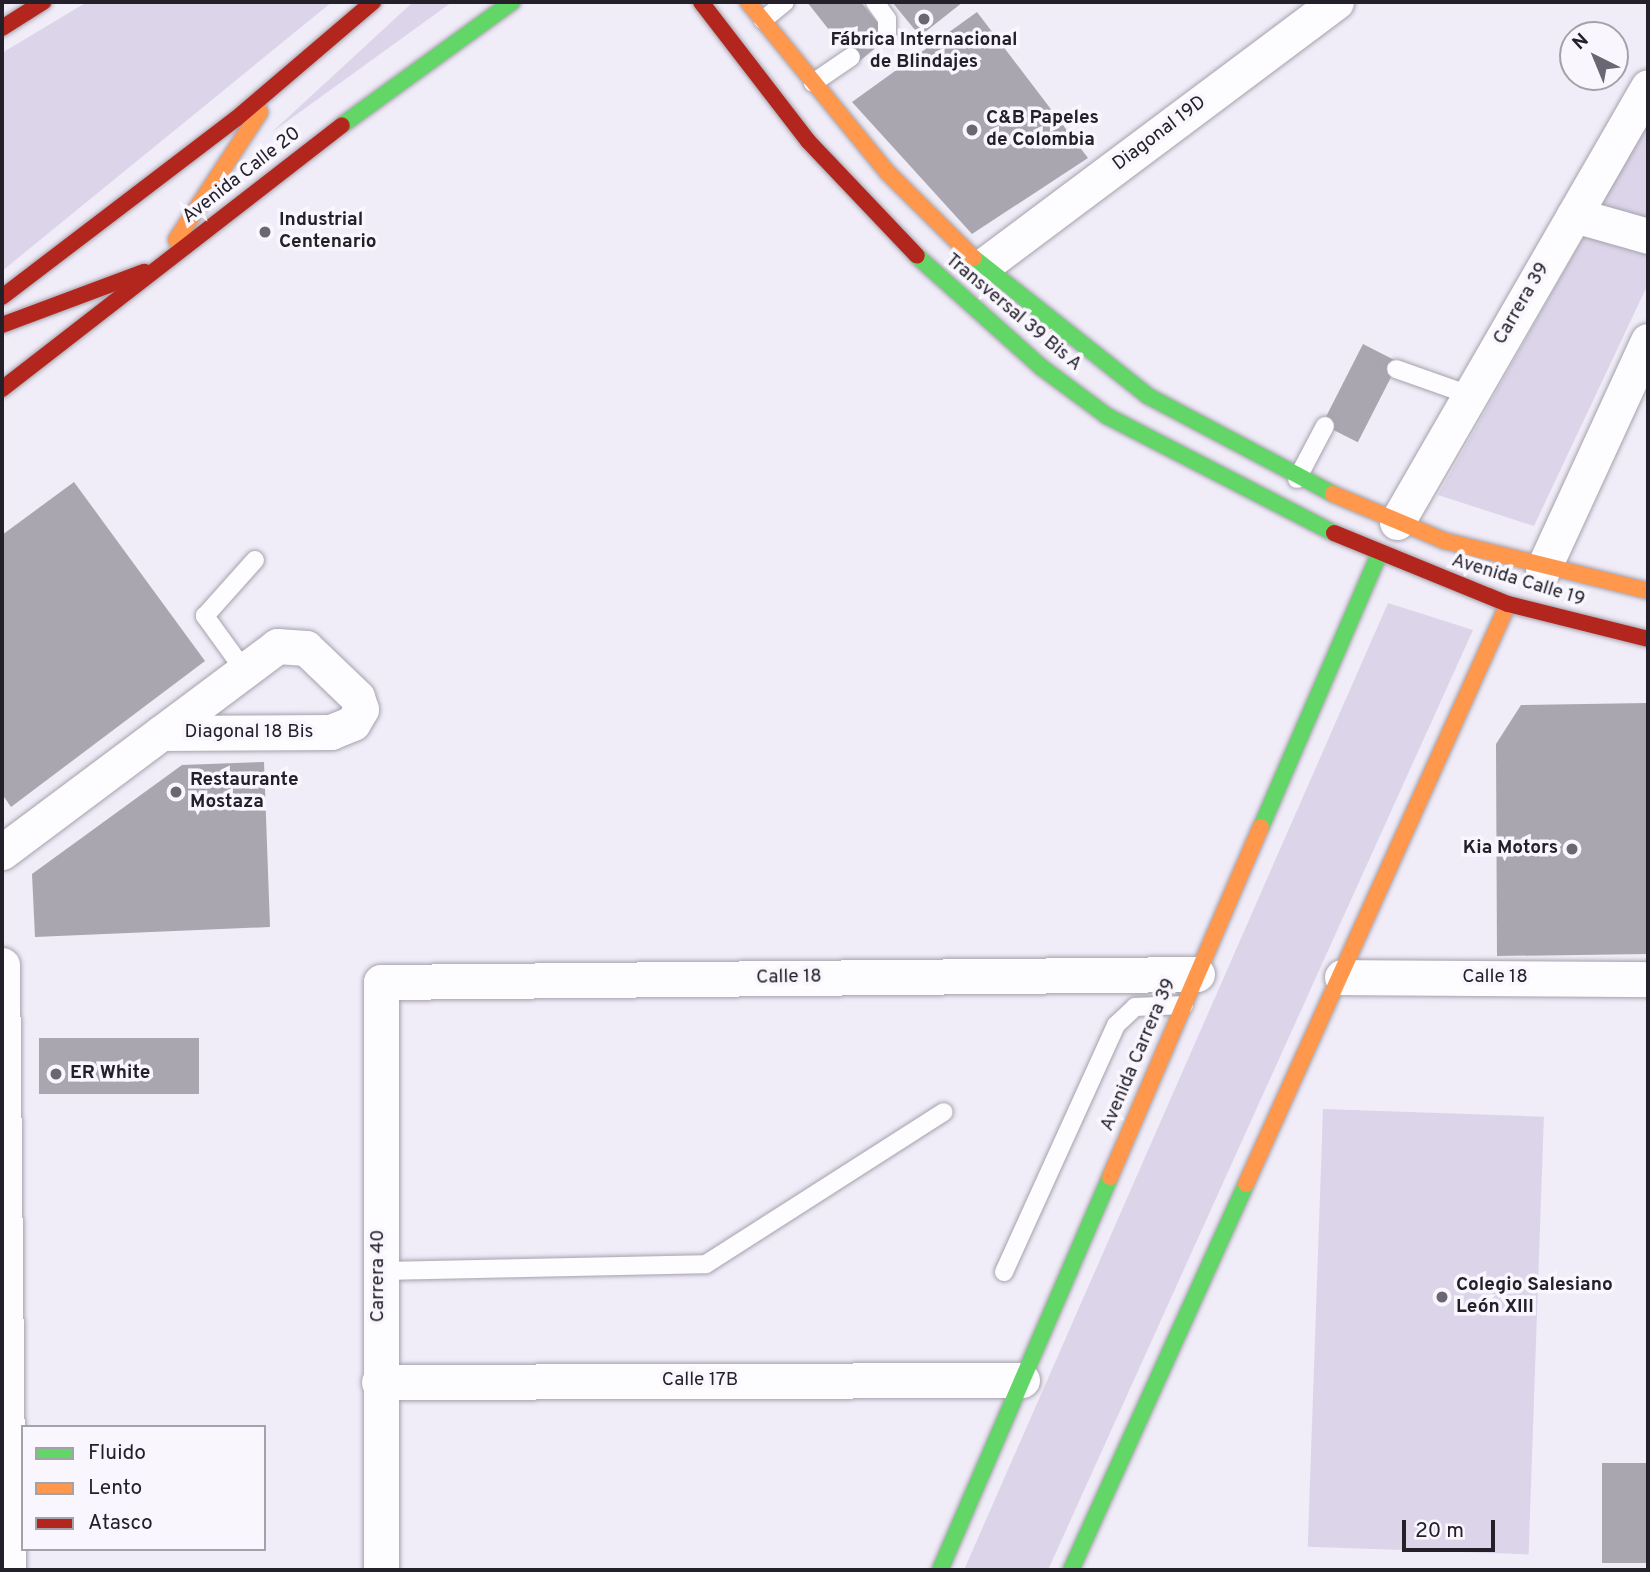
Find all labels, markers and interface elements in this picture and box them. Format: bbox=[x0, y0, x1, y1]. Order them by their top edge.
marker: Fábrica Internacional de Blindajes bbox=[916, 11, 932, 27]
north arrow bbox=[1559, 21, 1629, 91]
text: N bbox=[1568, 29, 1594, 56]
place label: Fábrica Internacional de Blindajes bbox=[830, 30, 1018, 74]
street label: Diagonal 19D bbox=[1109, 92, 1211, 176]
place label: C&B Papeles de Colombia bbox=[986, 108, 1099, 152]
marker: C&B Papeles de Colombia bbox=[964, 122, 980, 138]
street label: Avenida Calle 20 bbox=[178, 123, 306, 229]
place label: Industrial Centenario bbox=[279, 210, 377, 254]
marker: Industrial Centenario bbox=[257, 224, 273, 240]
street label: Transversal 39 Bis A bbox=[940, 249, 1086, 377]
street label: Carrera 39 bbox=[1489, 259, 1555, 349]
street label: Avenida Calle 19 bbox=[1449, 550, 1587, 612]
street label: Diagonal 18 Bis bbox=[185, 722, 313, 744]
place label: Restaurante Mostaza bbox=[190, 770, 299, 814]
marker: Restaurante Mostaza bbox=[168, 784, 184, 800]
place label: Kia Motors bbox=[1463, 838, 1558, 860]
marker: Kia Motors bbox=[1564, 841, 1580, 857]
street label: Calle 18 bbox=[756, 966, 822, 990]
street label: Calle 18 bbox=[1462, 967, 1528, 989]
street label: Avenida Carrera 39 bbox=[1097, 975, 1181, 1135]
place label: ER White bbox=[70, 1063, 150, 1085]
marker: ER White bbox=[48, 1066, 64, 1082]
street label: Carrera 40 bbox=[368, 1230, 390, 1322]
place label: Colegio Salesiano León XIII bbox=[1456, 1275, 1613, 1319]
marker: Colegio Salesiano León XIII bbox=[1434, 1289, 1450, 1305]
street label: Calle 17B bbox=[662, 1370, 738, 1392]
legend bbox=[21, 1425, 266, 1551]
text: Fluido bbox=[88, 1440, 146, 1467]
text: Lento bbox=[88, 1475, 142, 1502]
scale bar bbox=[1405, 1506, 1498, 1550]
text: Atasco bbox=[88, 1510, 153, 1537]
text: 20 m bbox=[1415, 1518, 1464, 1545]

